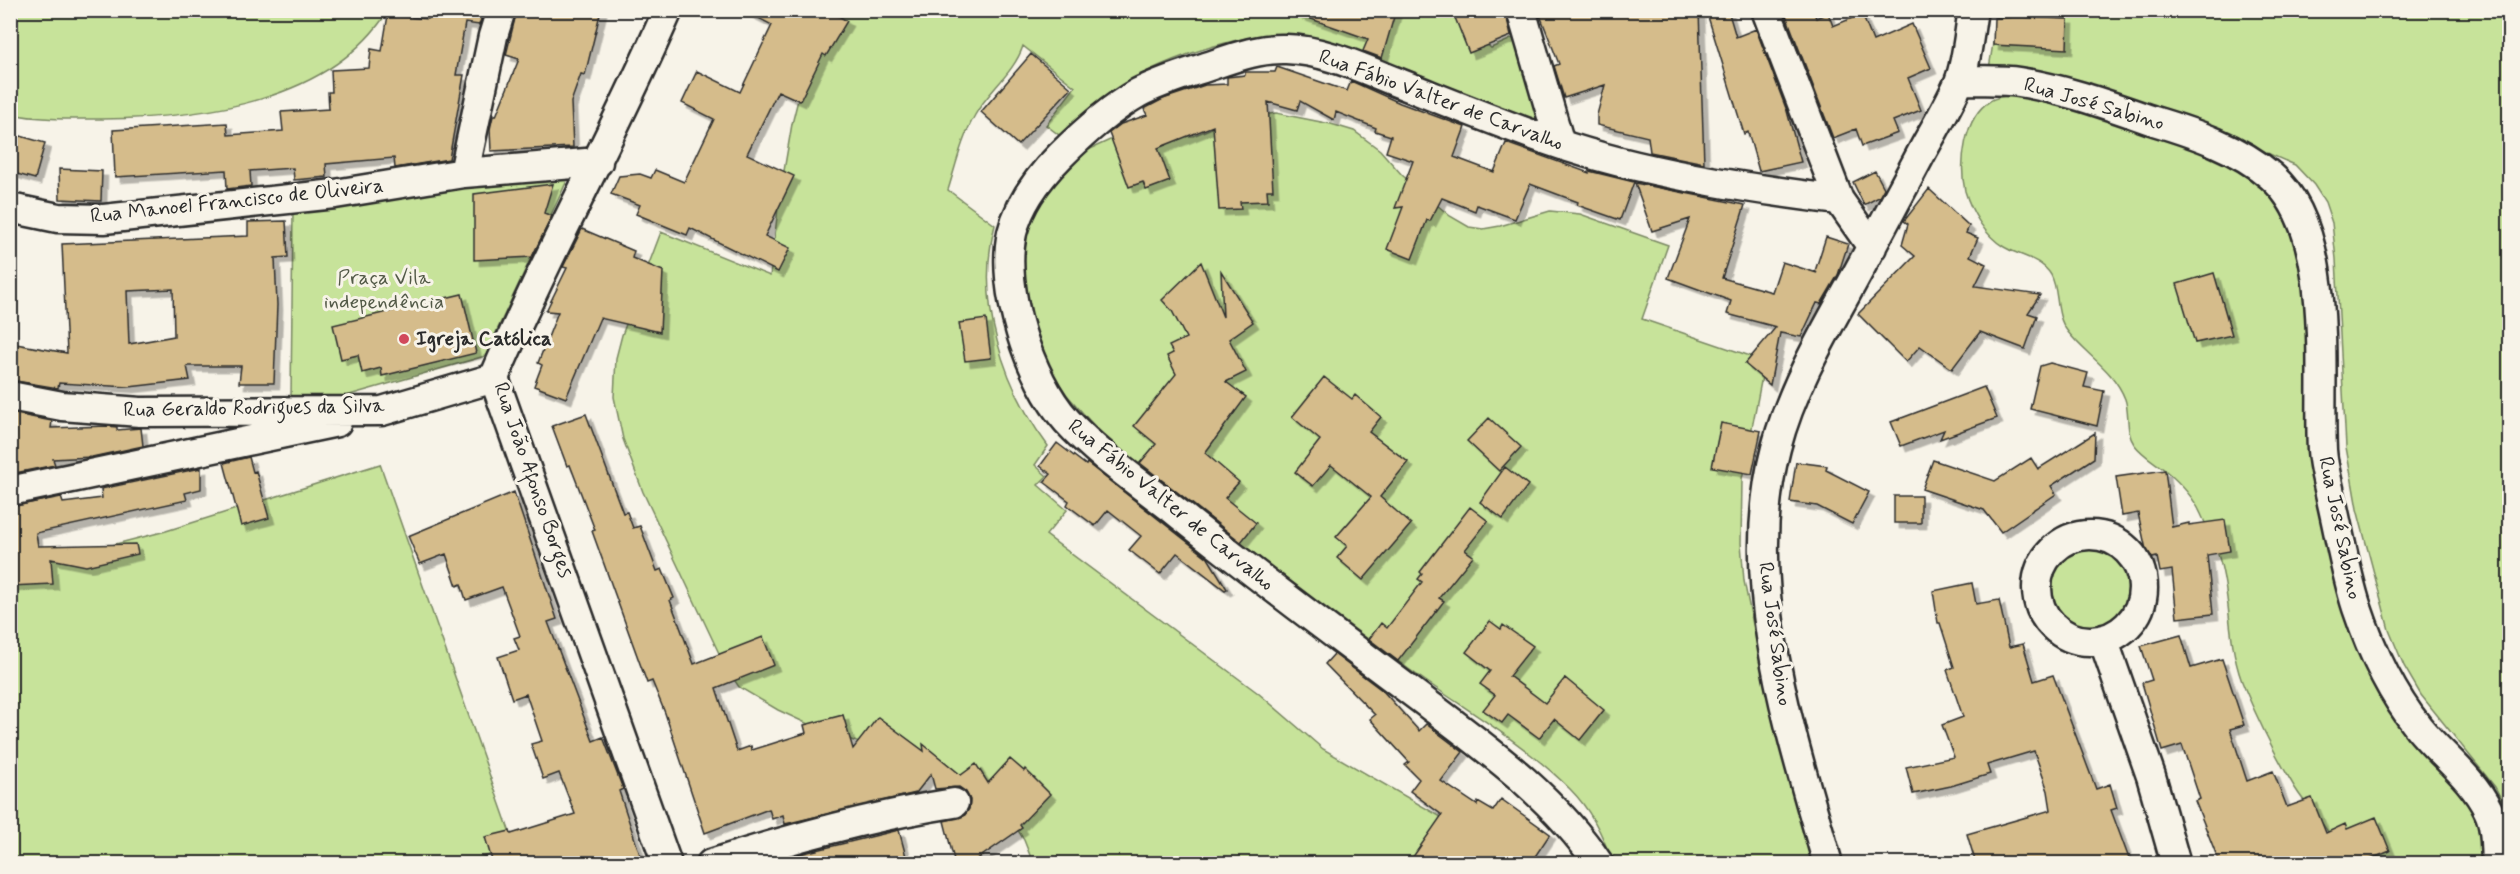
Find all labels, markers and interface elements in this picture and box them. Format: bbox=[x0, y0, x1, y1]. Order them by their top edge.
street label: Rua Fábio Valter de Carvalho bbox=[1315, 43, 1567, 157]
street label: Rua José Sabino bbox=[2020, 71, 2168, 137]
street label: Rua Manoel Francisco de Oliveira bbox=[89, 172, 385, 230]
park label: Praça Vila independência bbox=[324, 264, 444, 316]
place label: Igreja Católica bbox=[416, 325, 552, 353]
marker: Igreja Católica bbox=[397, 332, 411, 346]
street label: Rua João Afonso Borges bbox=[484, 379, 580, 582]
street label: Rua Geraldo Rodrigues da Silva bbox=[123, 392, 385, 426]
street label: Rua Fábio Valter de Carvalho bbox=[1062, 413, 1280, 597]
street label: Rua José Sabino bbox=[2311, 454, 2369, 602]
street label: Rua José Sabino bbox=[1751, 560, 1799, 708]

